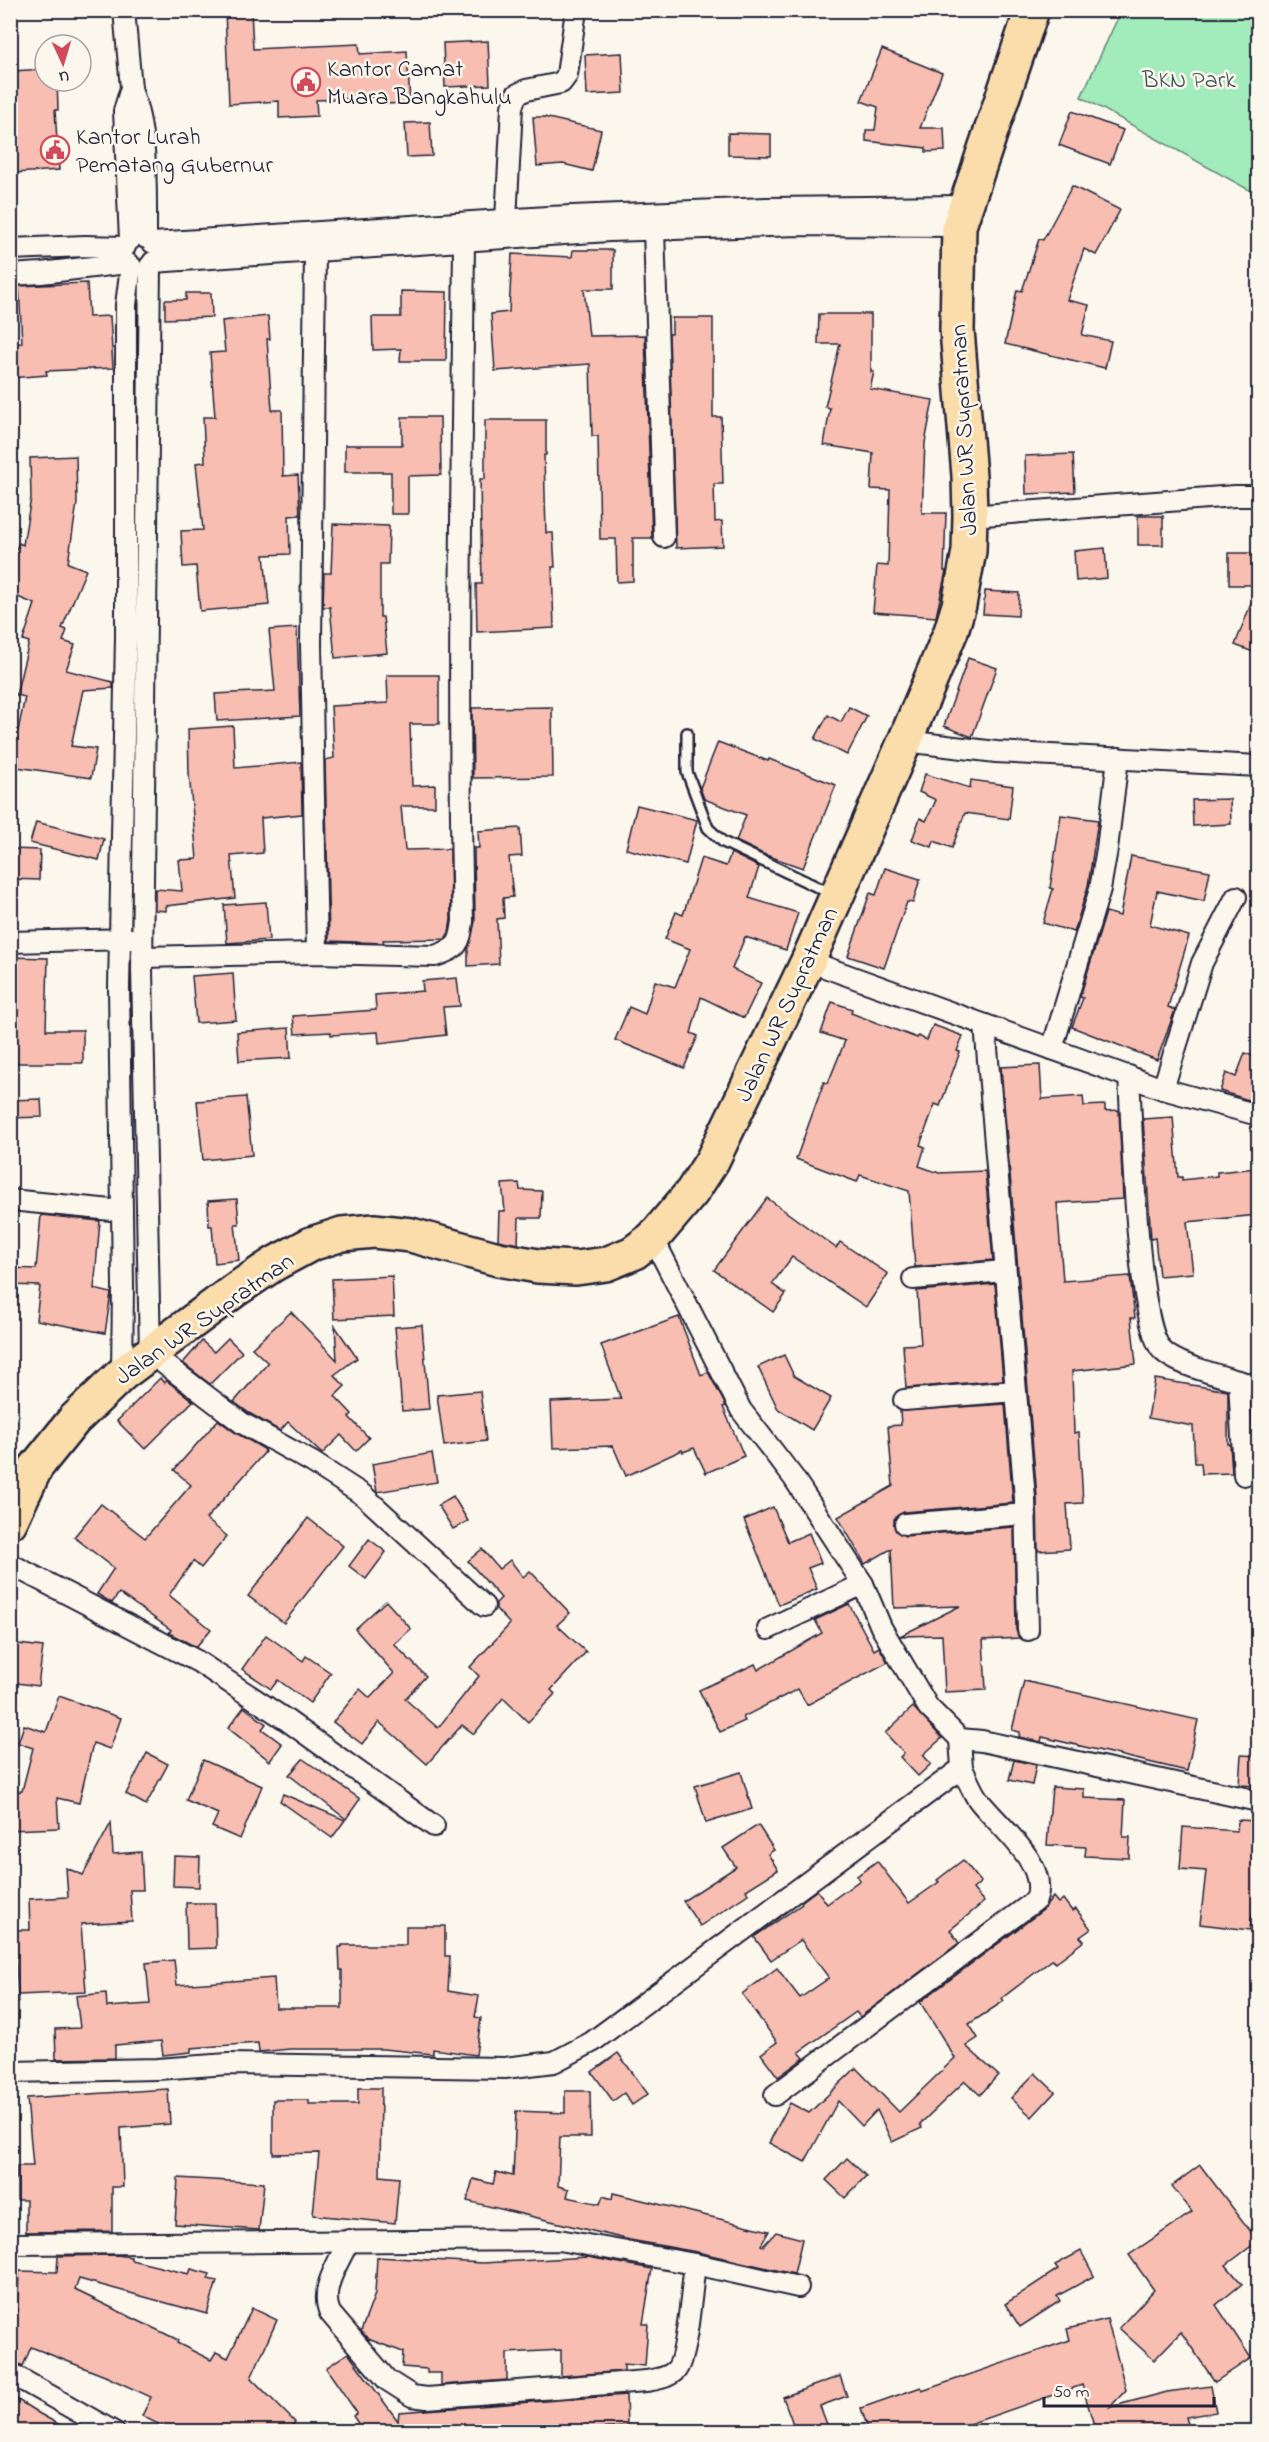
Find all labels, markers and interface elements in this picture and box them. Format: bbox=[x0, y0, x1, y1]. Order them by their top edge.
north arrow bbox=[33, 33, 93, 93]
place label: Kantor Camat Muara Bangkahulu bbox=[327, 53, 512, 116]
text: U bbox=[58, 64, 70, 88]
park label: BKN Park bbox=[1141, 64, 1236, 99]
public building icon: Kantor Camat Muara Bangkahulu bbox=[290, 66, 322, 98]
place label: Kantor Lurah Pematang Gubernur bbox=[76, 121, 274, 184]
public building icon: Kantor Lurah Pematang Gubernur bbox=[39, 134, 71, 166]
street label: Jalan WR Supratman bbox=[942, 323, 989, 536]
street label: Jalan WR Supratman bbox=[728, 902, 849, 1108]
street label: Jalan WR Supratman bbox=[109, 1245, 302, 1395]
scale bar bbox=[1044, 2370, 1214, 2408]
text: 50 m bbox=[1053, 2380, 1090, 2406]

